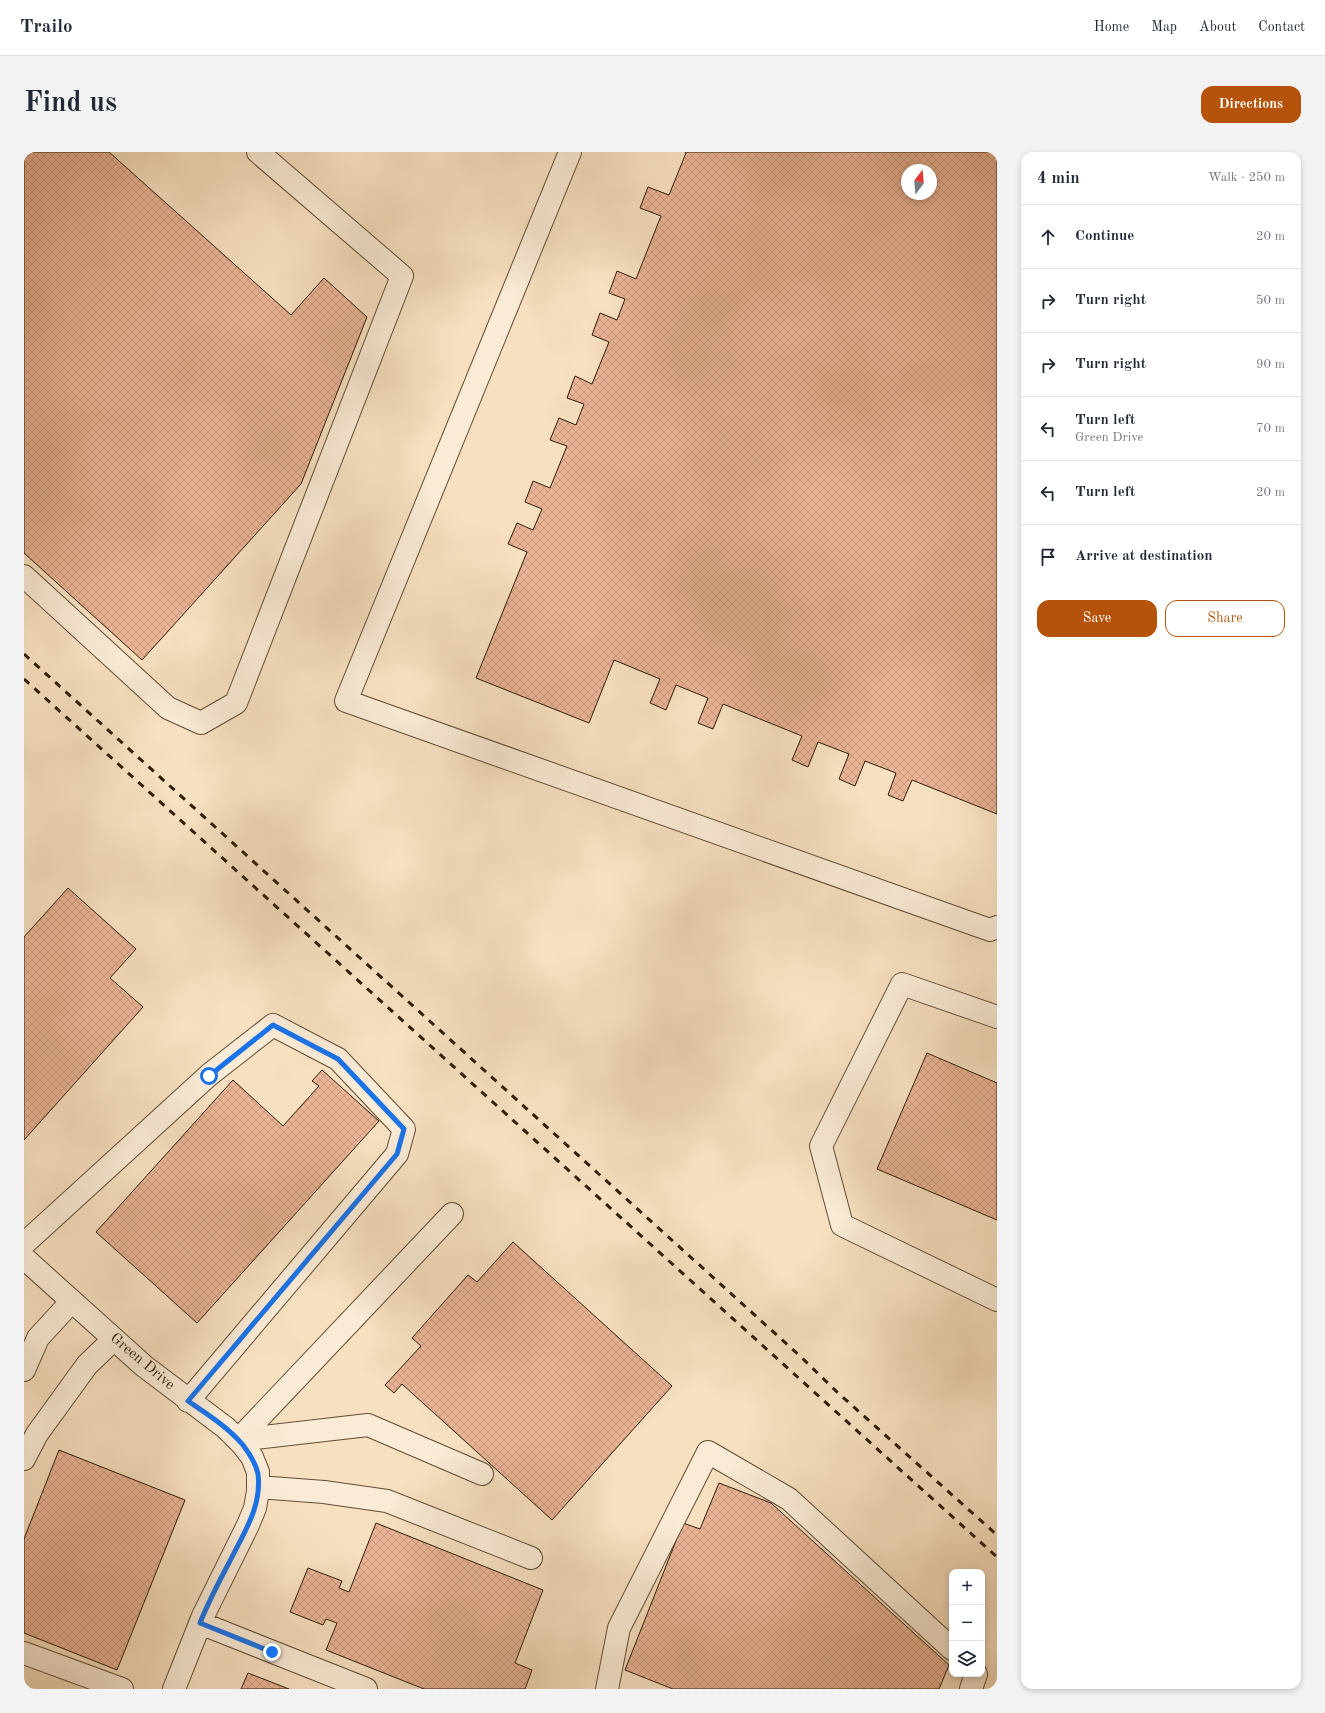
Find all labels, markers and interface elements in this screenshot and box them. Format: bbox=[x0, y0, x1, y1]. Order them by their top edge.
text: Trailo bbox=[20, 18, 73, 37]
text: Home bbox=[1094, 20, 1129, 34]
text: Map bbox=[1151, 20, 1177, 34]
text: About bbox=[1199, 20, 1236, 34]
text: Contact bbox=[1258, 20, 1305, 34]
button: Directions bbox=[1201, 86, 1301, 123]
text: Find us bbox=[24, 90, 117, 118]
north arrow bbox=[901, 164, 937, 200]
text: 4 min bbox=[1037, 170, 1080, 187]
text: Walk · 250 m bbox=[1208, 171, 1285, 184]
icon: ahead bbox=[1037, 226, 1059, 248]
text: Continue bbox=[1075, 229, 1134, 244]
text: 20 m bbox=[1256, 230, 1285, 243]
icon: right bbox=[1037, 290, 1059, 312]
text: Turn right bbox=[1075, 293, 1146, 308]
text: 50 m bbox=[1256, 294, 1285, 307]
icon: right bbox=[1037, 354, 1059, 376]
text: Turn right bbox=[1075, 357, 1146, 372]
text: 90 m bbox=[1256, 358, 1285, 371]
text: Turn left bbox=[1075, 413, 1135, 428]
icon: left bbox=[1037, 418, 1059, 440]
text: 70 m bbox=[1256, 422, 1285, 435]
text: Green Drive bbox=[1075, 431, 1144, 444]
icon: left bbox=[1037, 482, 1059, 504]
text: Turn left bbox=[1075, 485, 1135, 500]
text: 20 m bbox=[1256, 486, 1285, 499]
icon: arrive bbox=[1037, 546, 1059, 568]
text: Arrive at destination bbox=[1075, 549, 1213, 564]
button: Save bbox=[1037, 600, 1157, 637]
button: Share bbox=[1165, 600, 1285, 637]
route start bbox=[200, 1067, 218, 1085]
street label: Green Drive bbox=[107, 1331, 177, 1393]
map controls bbox=[949, 1569, 985, 1677]
button: + bbox=[949, 1569, 985, 1605]
button: − bbox=[949, 1605, 985, 1641]
button: layers bbox=[949, 1641, 985, 1677]
route end bbox=[263, 1643, 281, 1661]

